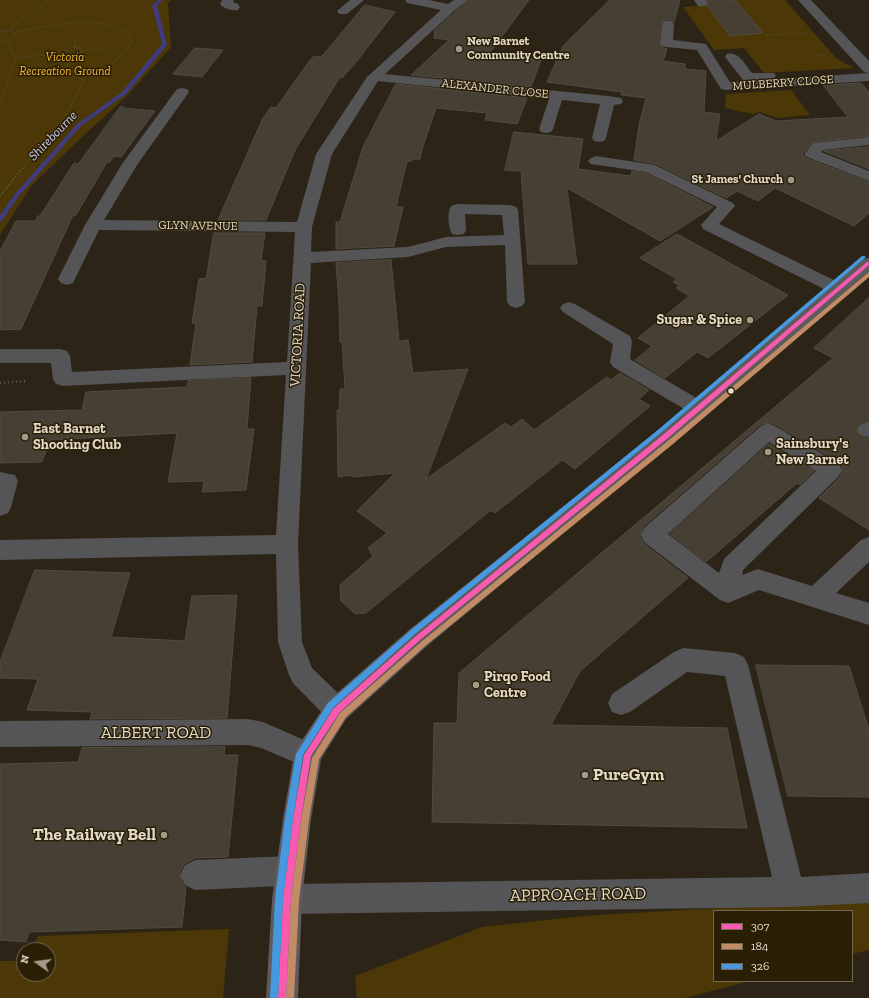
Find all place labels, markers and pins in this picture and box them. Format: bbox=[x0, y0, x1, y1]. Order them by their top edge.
place label: New Barnet Community Centre bbox=[467, 35, 570, 63]
marker: New Barnet Community Centre bbox=[454, 44, 464, 54]
place label: St James' Church bbox=[692, 173, 783, 187]
marker: St James' Church bbox=[786, 175, 796, 185]
place label: Sugar & Spice bbox=[656, 312, 742, 328]
marker: Sugar & Spice bbox=[745, 315, 755, 325]
unlabelled marker bbox=[726, 386, 736, 396]
place label: East Barnet Shooting Club bbox=[33, 421, 121, 454]
marker: East Barnet Shooting Club bbox=[20, 432, 30, 442]
place label: Sainsbury's New Barnet bbox=[776, 436, 849, 468]
marker: Sainsbury's New Barnet bbox=[763, 447, 773, 457]
place label: Pirqo Food Centre bbox=[484, 669, 551, 702]
marker: Pirqo Food Centre bbox=[471, 680, 481, 690]
place label: PureGym bbox=[593, 765, 664, 785]
marker: PureGym bbox=[580, 770, 590, 780]
place label: The Railway Bell bbox=[33, 825, 156, 845]
marker: The Railway Bell bbox=[159, 830, 169, 840]

